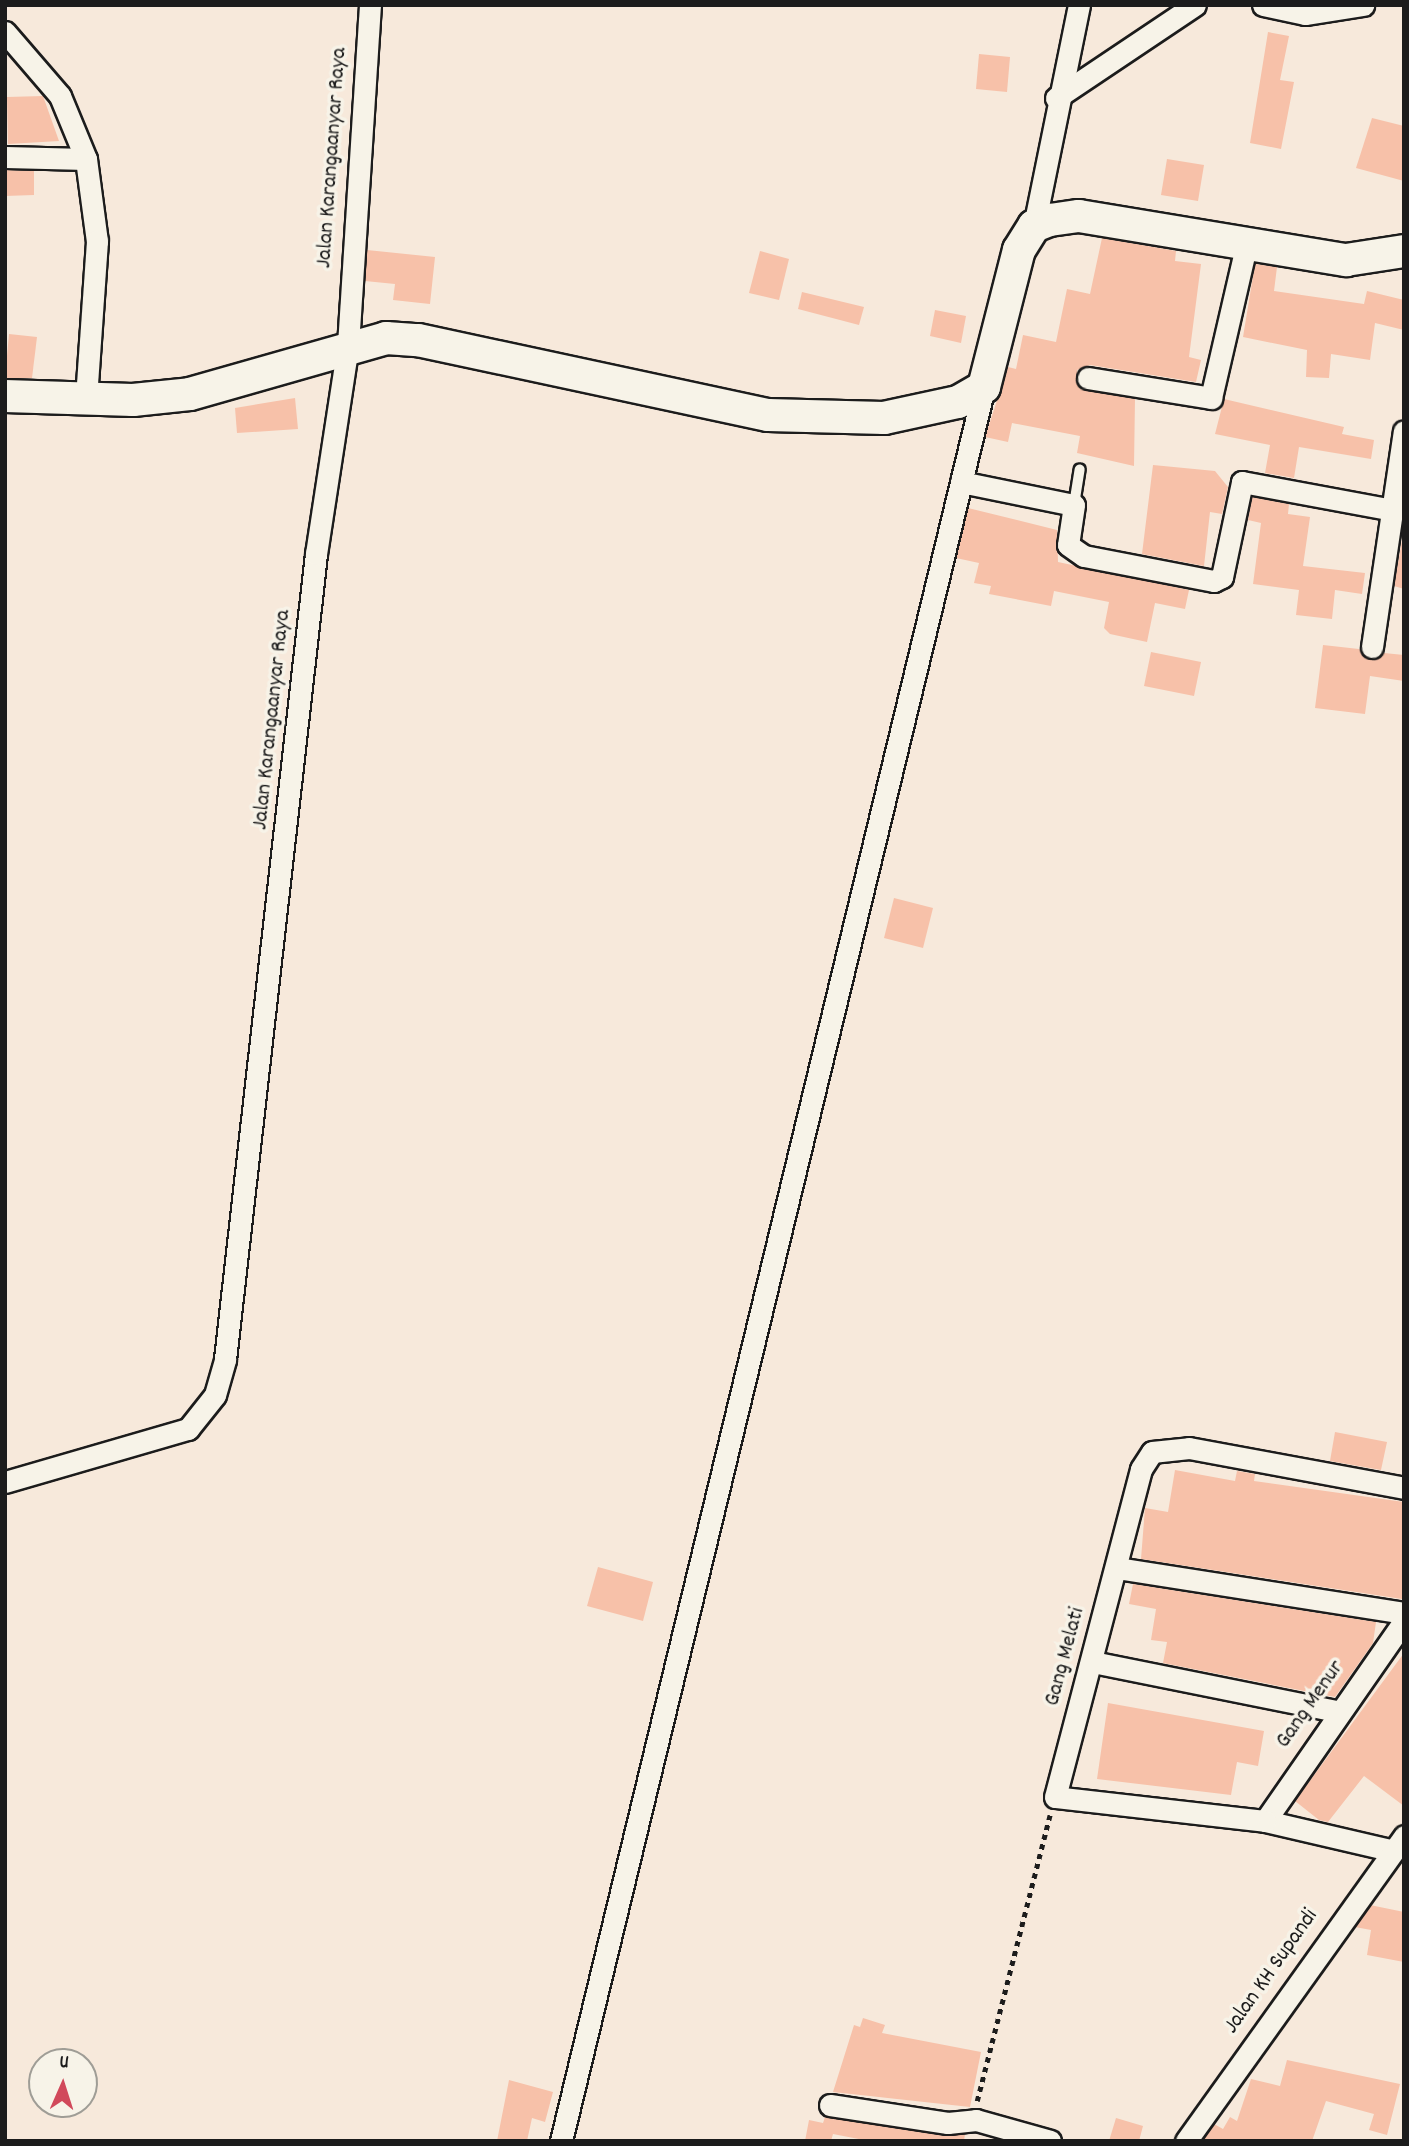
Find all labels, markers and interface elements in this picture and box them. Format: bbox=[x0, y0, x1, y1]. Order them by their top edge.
street label: Jalan Karangaanyar Raya bbox=[312, 47, 354, 269]
street label: Jalan Karangaanyar Raya bbox=[248, 609, 298, 831]
street label: Gang Melati bbox=[1040, 1605, 1092, 1709]
street label: Gang Menur bbox=[1271, 1656, 1351, 1754]
street label: Jalan KH Supandi bbox=[1219, 1904, 1325, 2040]
north arrow bbox=[28, 2048, 98, 2118]
text: U bbox=[59, 2050, 69, 2077]

